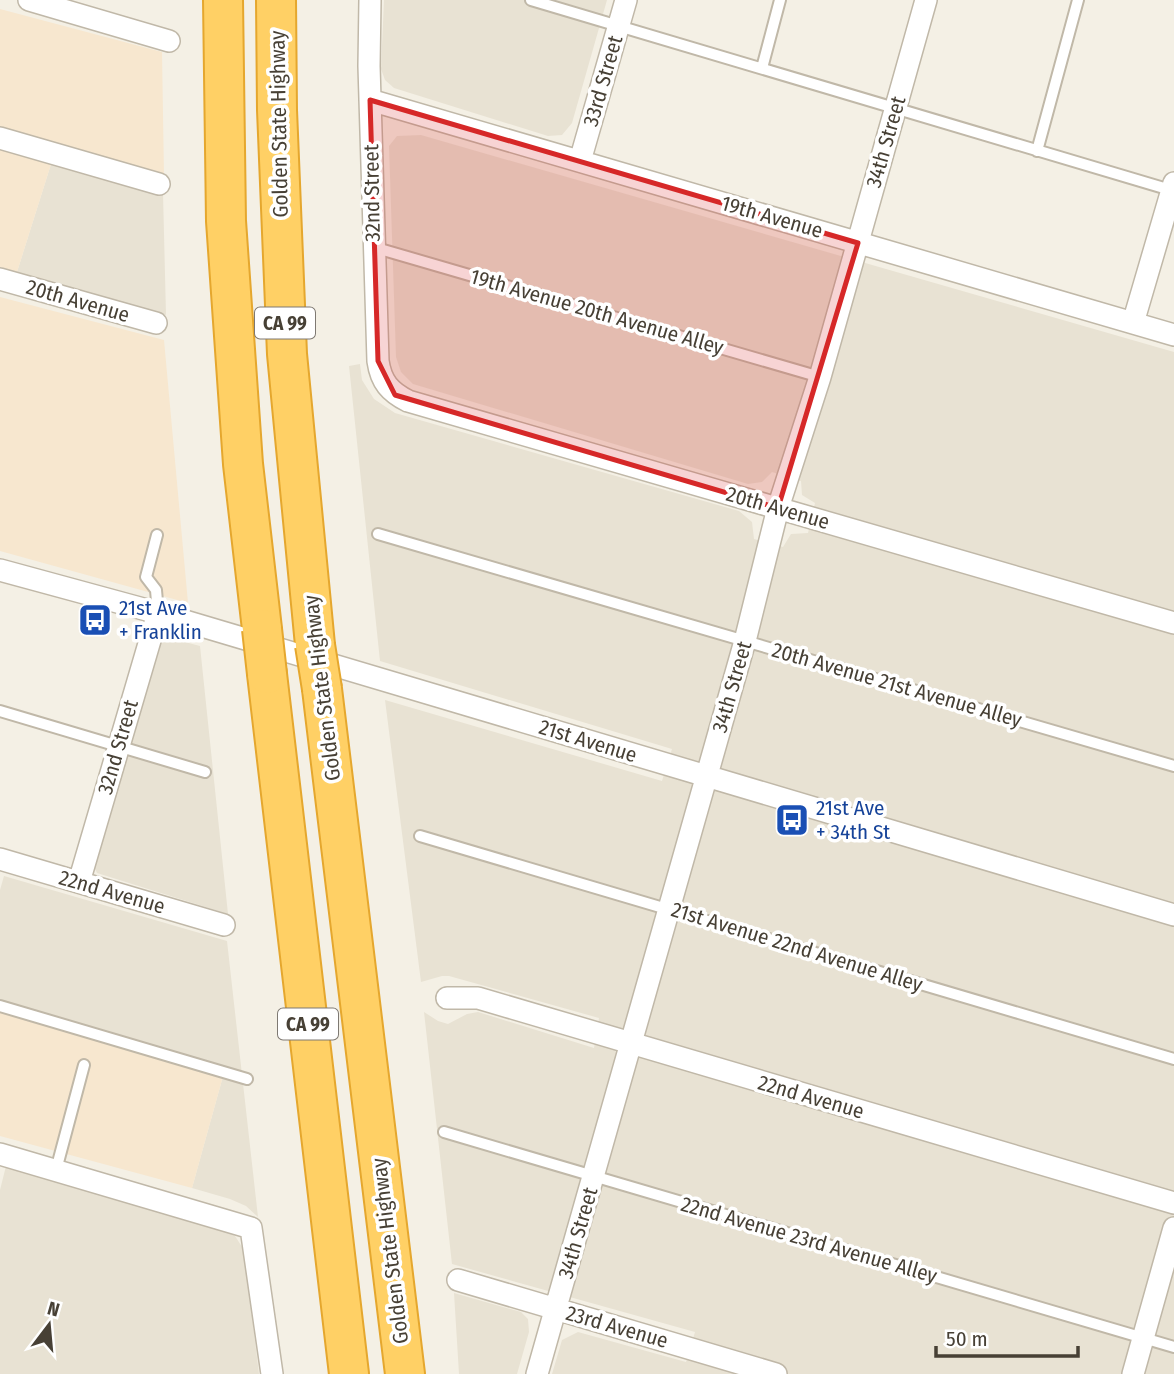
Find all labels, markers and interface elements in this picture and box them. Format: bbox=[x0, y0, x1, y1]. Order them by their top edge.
street label: Golden State Highway bbox=[264, 30, 294, 218]
street label: 33rd Street bbox=[578, 32, 628, 130]
street label: 34th Street bbox=[861, 93, 911, 191]
street label: 32nd Street bbox=[358, 144, 386, 242]
street label: 19th Avenue bbox=[718, 190, 826, 244]
street label: 19th Avenue 20th Avenue Alley bbox=[467, 263, 727, 361]
street label: 20th Avenue bbox=[23, 274, 133, 328]
road number: CA 99 bbox=[255, 308, 315, 338]
street label: 20th Avenue bbox=[723, 481, 833, 535]
street label: Golden State Highway bbox=[298, 593, 346, 782]
place label: 21st Ave + Franklin bbox=[119, 595, 202, 645]
bus stop icon: 21st Ave + Franklin bbox=[76, 601, 114, 639]
street label: 20th Avenue 21st Avenue Alley bbox=[769, 637, 1025, 733]
street label: 34th Street bbox=[707, 638, 757, 736]
street label: 32nd Street bbox=[92, 696, 144, 797]
street label: 21st Avenue bbox=[536, 714, 640, 768]
place label: 21st Ave + 34th St bbox=[816, 795, 890, 845]
bus stop icon: 21st Ave + 34th St bbox=[773, 801, 811, 839]
street label: 22nd Avenue bbox=[56, 864, 168, 920]
street label: 21st Avenue 22nd Avenue Alley bbox=[668, 896, 926, 998]
road number: CA 99 bbox=[278, 1008, 338, 1040]
street label: 22nd Avenue bbox=[755, 1069, 867, 1125]
street label: Golden State Highway bbox=[366, 1156, 414, 1345]
street label: 34th Street bbox=[553, 1184, 603, 1282]
street label: 22nd Avenue 23rd Avenue Alley bbox=[678, 1191, 941, 1289]
north arrow bbox=[14, 1290, 84, 1360]
text: N bbox=[45, 1297, 62, 1322]
street label: 23rd Avenue bbox=[563, 1300, 671, 1354]
scale bar bbox=[936, 1314, 1078, 1358]
text: 50 m bbox=[946, 1326, 988, 1352]

